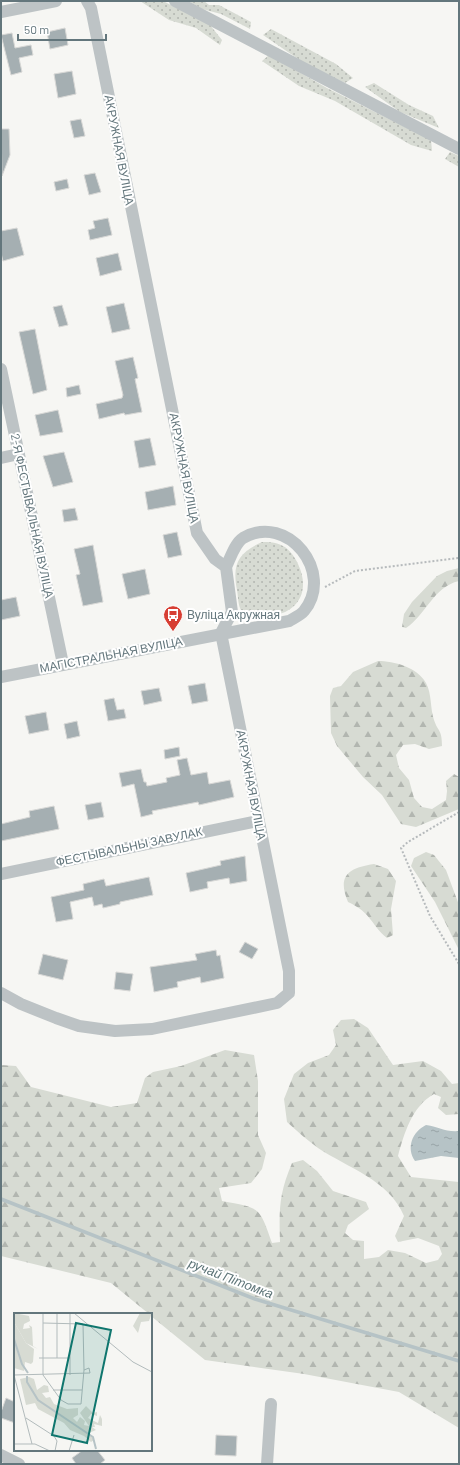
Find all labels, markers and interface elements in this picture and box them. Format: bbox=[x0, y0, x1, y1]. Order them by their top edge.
scale bar bbox=[18, 16, 106, 42]
text: 50 m bbox=[24, 22, 49, 36]
street label: АКРУЖНАЯ ВУЛІЦА bbox=[101, 93, 138, 206]
street label: АКРУЖНАЯ ВУЛІЦА bbox=[166, 411, 203, 524]
street label: 2-Я ФЕСТЫВАЛЬНАЯ ВУЛІЦА bbox=[8, 432, 57, 600]
bus stop icon: Вуліца Акружная bbox=[162, 604, 184, 632]
place label: Вуліца Акружная bbox=[187, 607, 280, 622]
street label: МАГІСТРАЛЬНАЯ ВУЛІЦА bbox=[38, 633, 184, 676]
street label: АКРУЖНАЯ ВУЛІЦА bbox=[233, 728, 270, 841]
street label: ФЕСТЫВАЛЬНЫ ЗАВУЛАК bbox=[54, 824, 203, 868]
water label: ручай Пітомка bbox=[185, 1254, 276, 1302]
inset map bbox=[14, 1313, 152, 1451]

